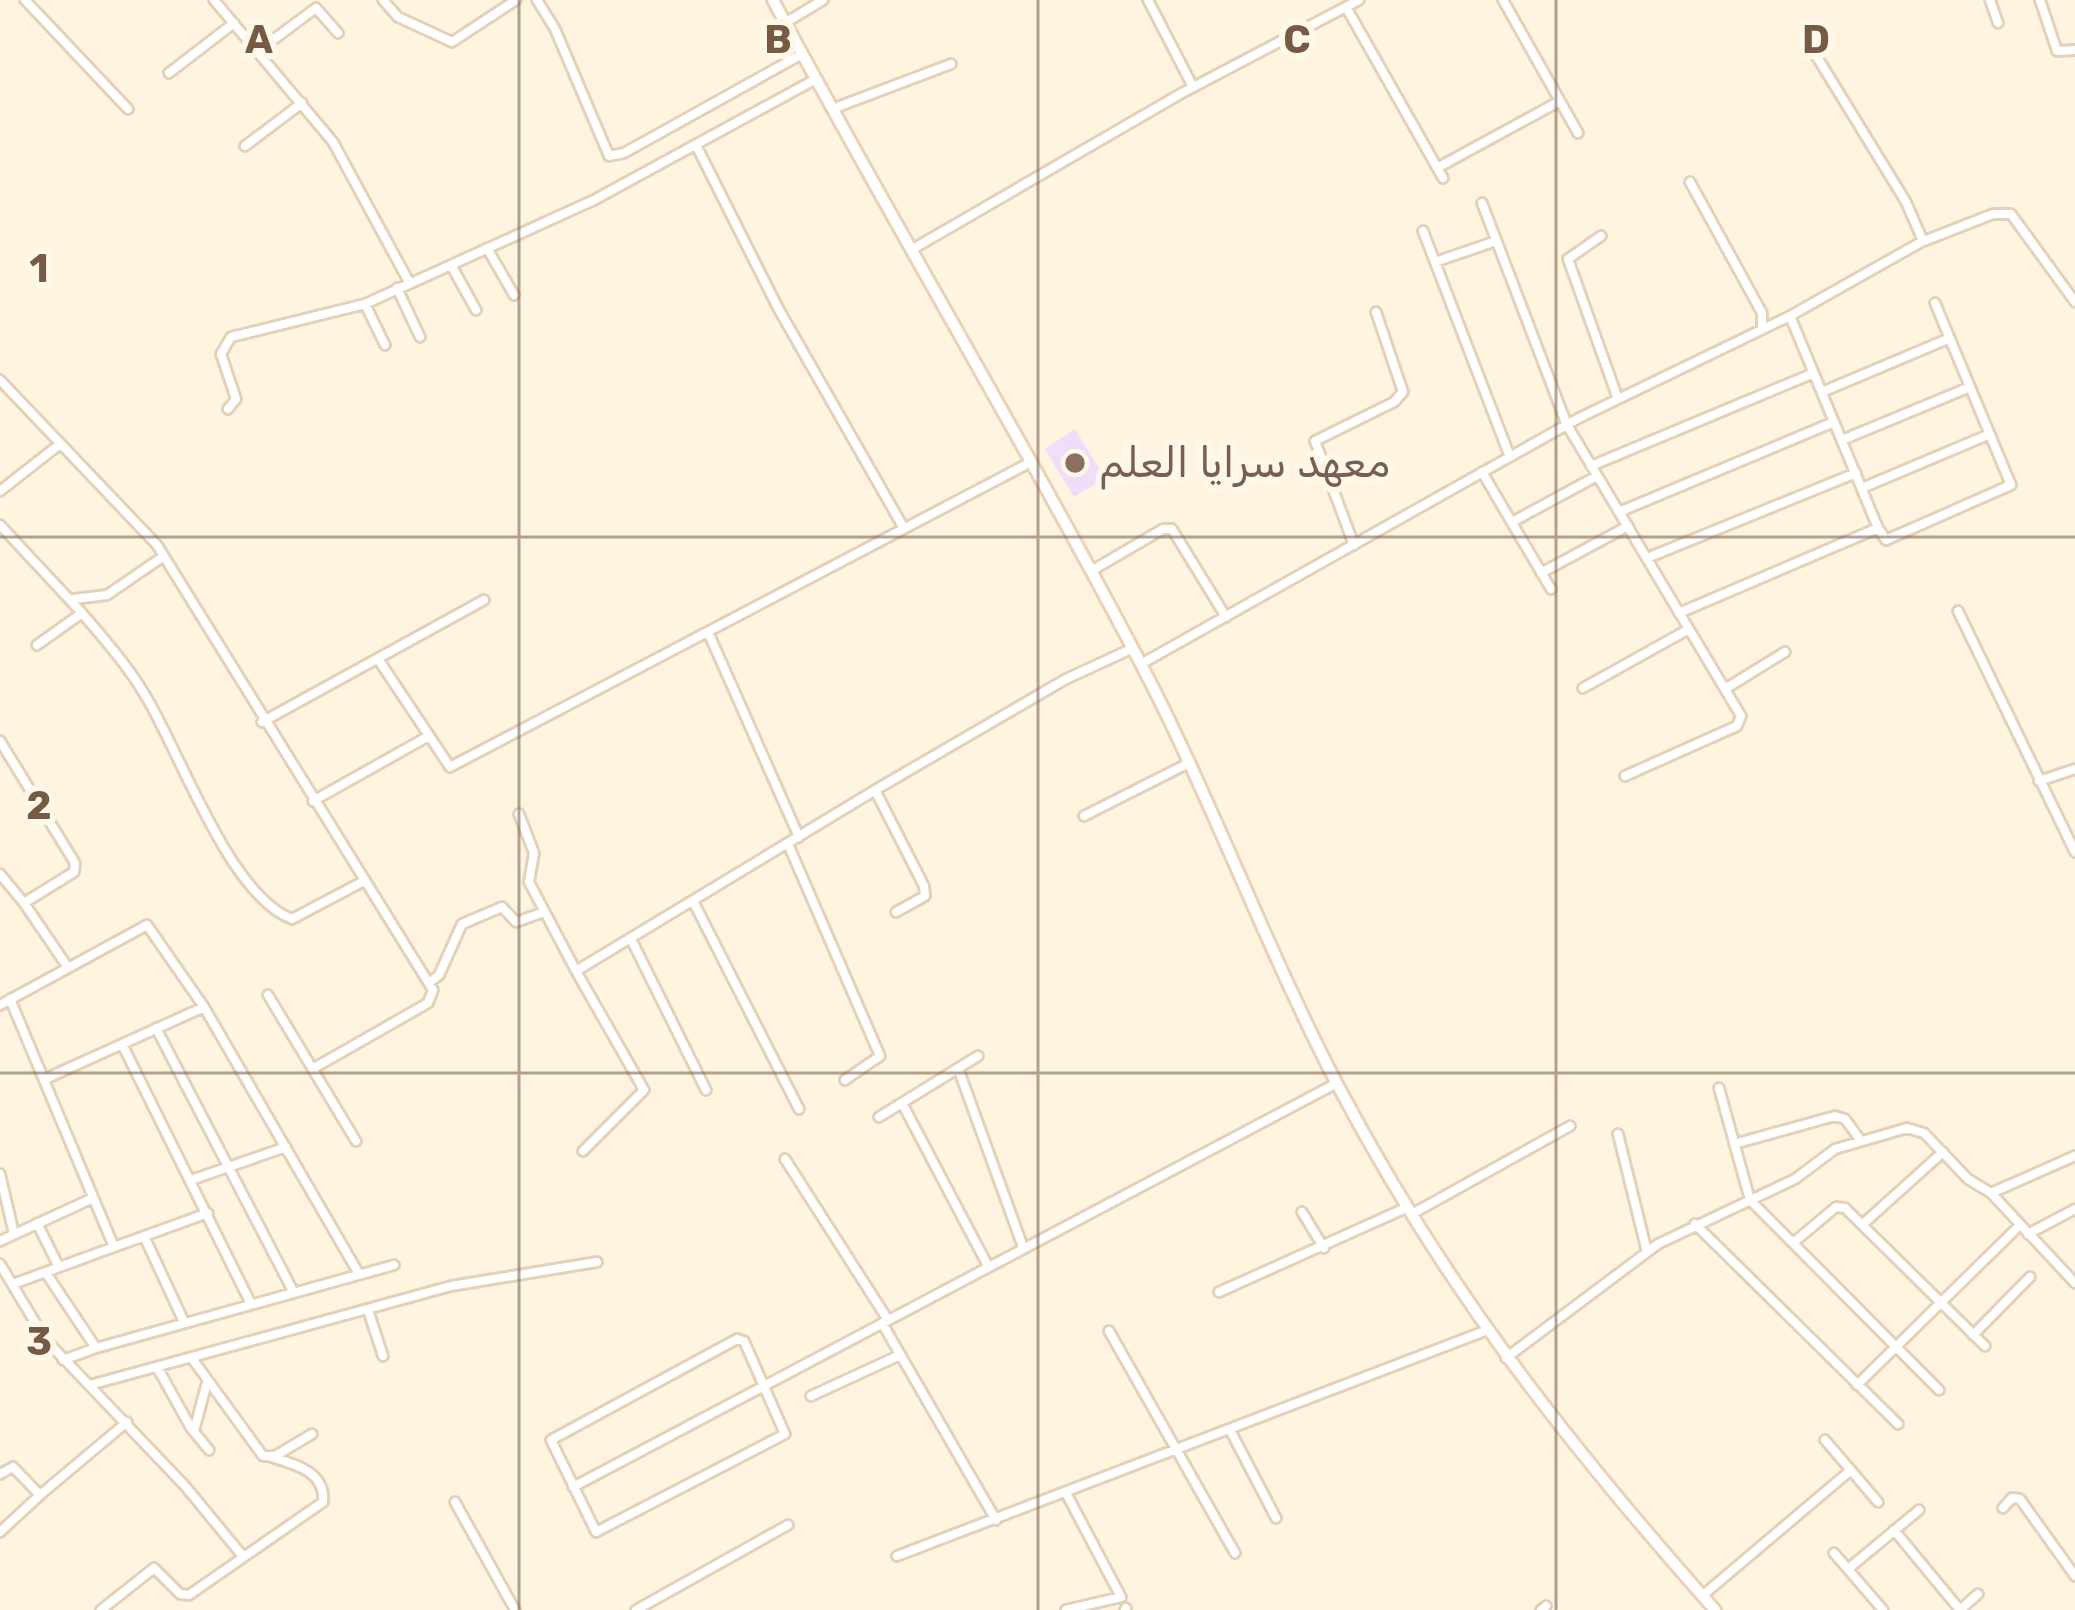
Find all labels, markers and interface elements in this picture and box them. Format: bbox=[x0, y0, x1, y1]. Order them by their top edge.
text: A bbox=[245, 17, 273, 63]
text: B bbox=[764, 17, 792, 63]
text: C bbox=[1283, 17, 1311, 63]
text: D bbox=[1802, 17, 1830, 63]
text: 1 bbox=[29, 246, 49, 292]
place label: معهد سرايا العلم bbox=[1099, 438, 1390, 490]
marker: معهد سرايا العلم bbox=[1062, 450, 1088, 476]
text: 2 bbox=[26, 783, 52, 829]
text: 3 bbox=[26, 1319, 52, 1365]

